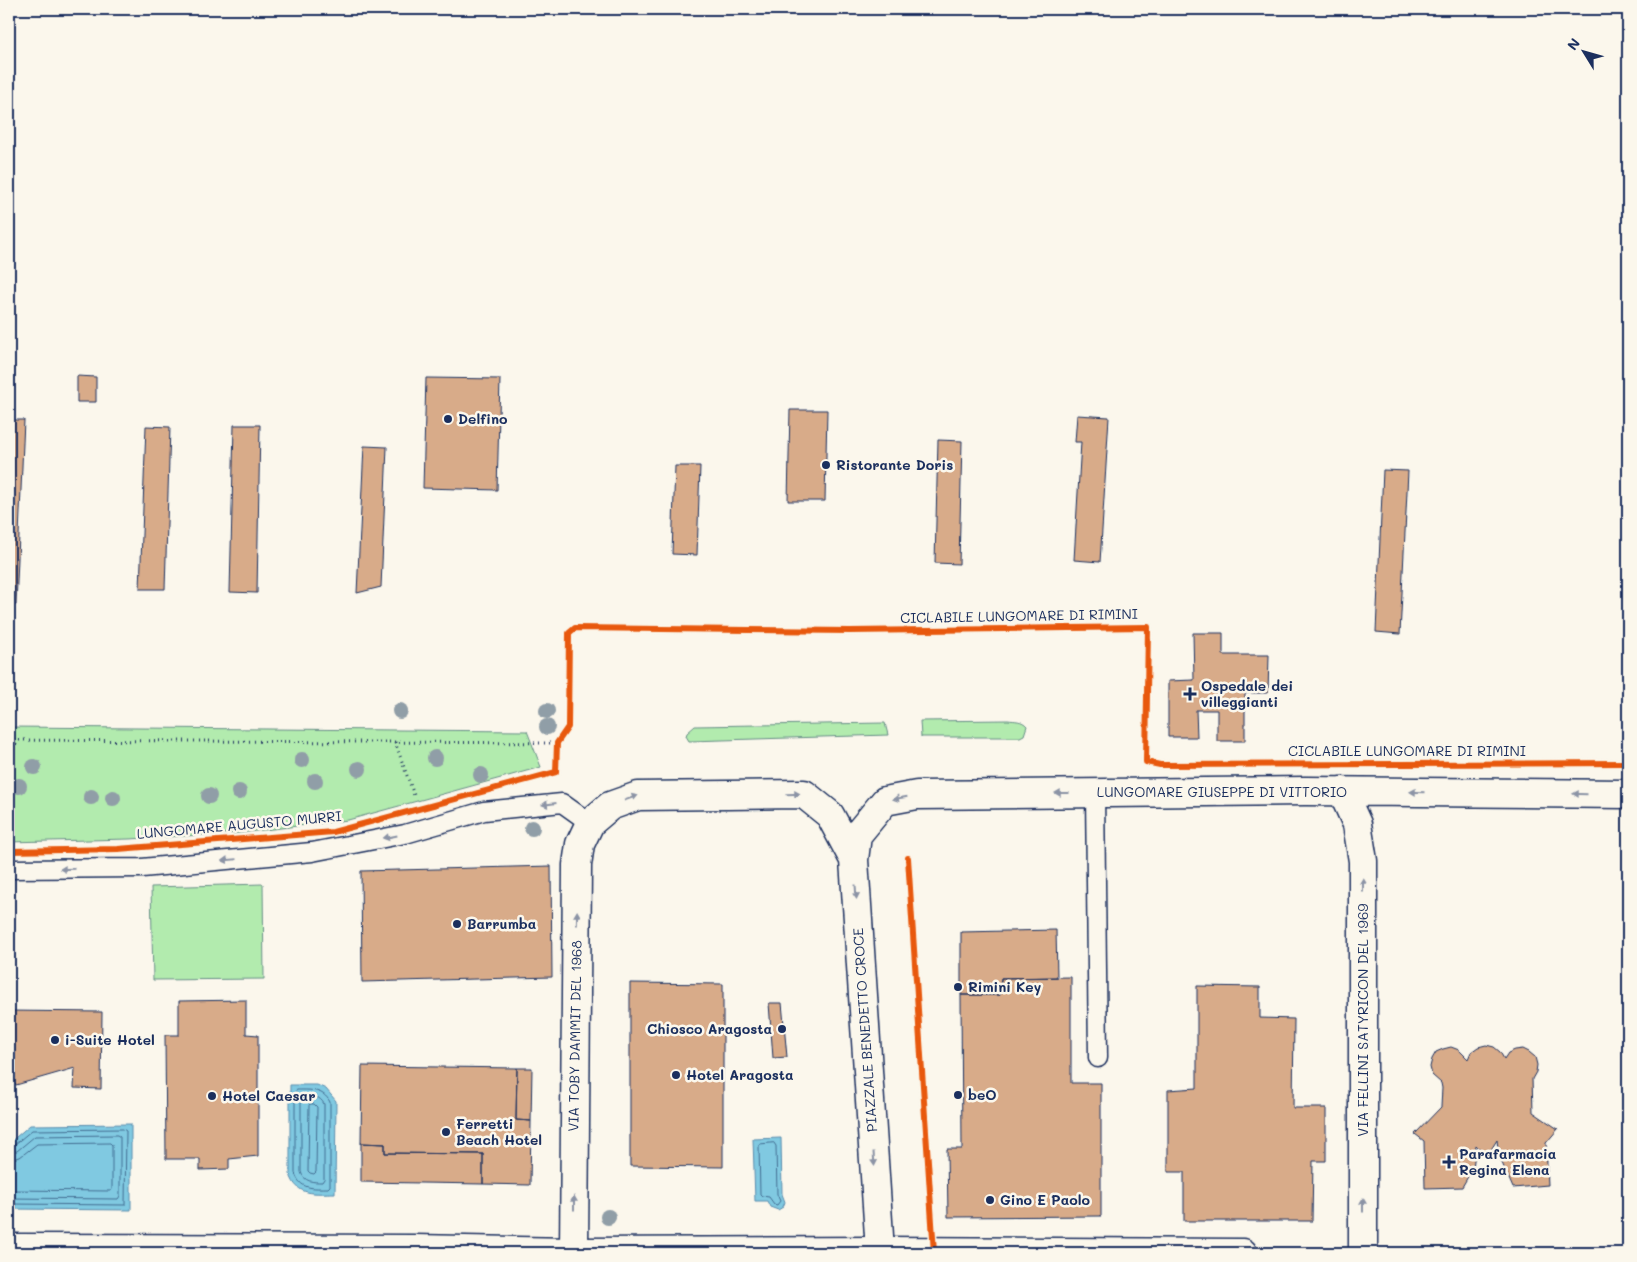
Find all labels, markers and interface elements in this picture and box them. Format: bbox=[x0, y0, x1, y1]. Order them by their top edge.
north arrow bbox=[1560, 28, 1610, 78]
text: N bbox=[1562, 34, 1584, 54]
place label: Delfino bbox=[458, 409, 508, 428]
marker: Delfino bbox=[442, 413, 454, 425]
place label: Ristorante Doris bbox=[836, 455, 953, 474]
marker: Ristorante Doris bbox=[820, 459, 832, 471]
street label: CICLABILE LUNGOMARE DI RIMINI bbox=[900, 604, 1138, 627]
place label: Ospedale dei villeggianti bbox=[1201, 676, 1293, 711]
marker: Ospedale dei villeggianti bbox=[1183, 687, 1197, 701]
street label: CICLABILE LUNGOMARE DI RIMINI bbox=[1288, 741, 1526, 760]
street label: LUNGOMARE GIUSEPPE DI VITTORIO bbox=[1097, 782, 1347, 801]
one-way arrow bbox=[1409, 788, 1425, 796]
one-way arrow bbox=[1054, 789, 1070, 797]
one-way arrow bbox=[1571, 789, 1587, 797]
one-way arrow bbox=[785, 790, 801, 798]
one-way arrow bbox=[624, 794, 639, 802]
one-way arrow bbox=[892, 794, 907, 802]
one-way arrow bbox=[540, 800, 556, 808]
street label: LUNGOMARE AUGUSTO MURRI bbox=[136, 806, 342, 843]
one-way arrow bbox=[382, 833, 397, 841]
one-way arrow bbox=[221, 856, 237, 864]
one-way arrow bbox=[59, 865, 75, 873]
one-way arrow bbox=[1359, 876, 1367, 892]
one-way arrow bbox=[853, 885, 861, 901]
street label: VIA FELLINI SATYRICON DEL 1969 bbox=[1353, 903, 1372, 1137]
one-way arrow bbox=[573, 910, 581, 926]
place label: Barrumba bbox=[467, 914, 537, 933]
marker: Barrumba bbox=[451, 918, 463, 930]
street label: PIAZZALE BENEDETTO CROCE bbox=[848, 927, 881, 1133]
street label: VIA TOBY DAMMIT DEL 1968 bbox=[563, 940, 586, 1132]
place label: Rimini Key bbox=[968, 977, 1042, 996]
marker: Rimini Key bbox=[952, 981, 964, 993]
place label: Chiosco Aragosta bbox=[647, 1019, 772, 1038]
marker: Chiosco Aragosta bbox=[776, 1023, 788, 1035]
place label: i-Suite Hotel bbox=[65, 1030, 155, 1049]
marker: i-Suite Hotel bbox=[49, 1034, 61, 1046]
place label: Hotel Aragosta bbox=[686, 1065, 794, 1084]
marker: Hotel Aragosta bbox=[670, 1069, 682, 1081]
place label: beO bbox=[968, 1085, 997, 1104]
place label: Hotel Caesar bbox=[222, 1086, 315, 1105]
marker: beO bbox=[952, 1089, 964, 1101]
marker: Hotel Caesar bbox=[206, 1090, 218, 1102]
place label: Ferretti Beach Hotel bbox=[456, 1114, 542, 1149]
marker: Ferretti Beach Hotel bbox=[440, 1126, 452, 1138]
place label: Parafarmacia Regina Elena bbox=[1459, 1144, 1557, 1179]
one-way arrow bbox=[870, 1152, 878, 1168]
marker: Parafarmacia Regina Elena bbox=[1443, 1156, 1455, 1168]
place label: Gino E Paolo bbox=[1000, 1190, 1091, 1209]
marker: Gino E Paolo bbox=[984, 1194, 996, 1206]
one-way arrow bbox=[570, 1195, 578, 1211]
one-way arrow bbox=[1359, 1196, 1367, 1212]

